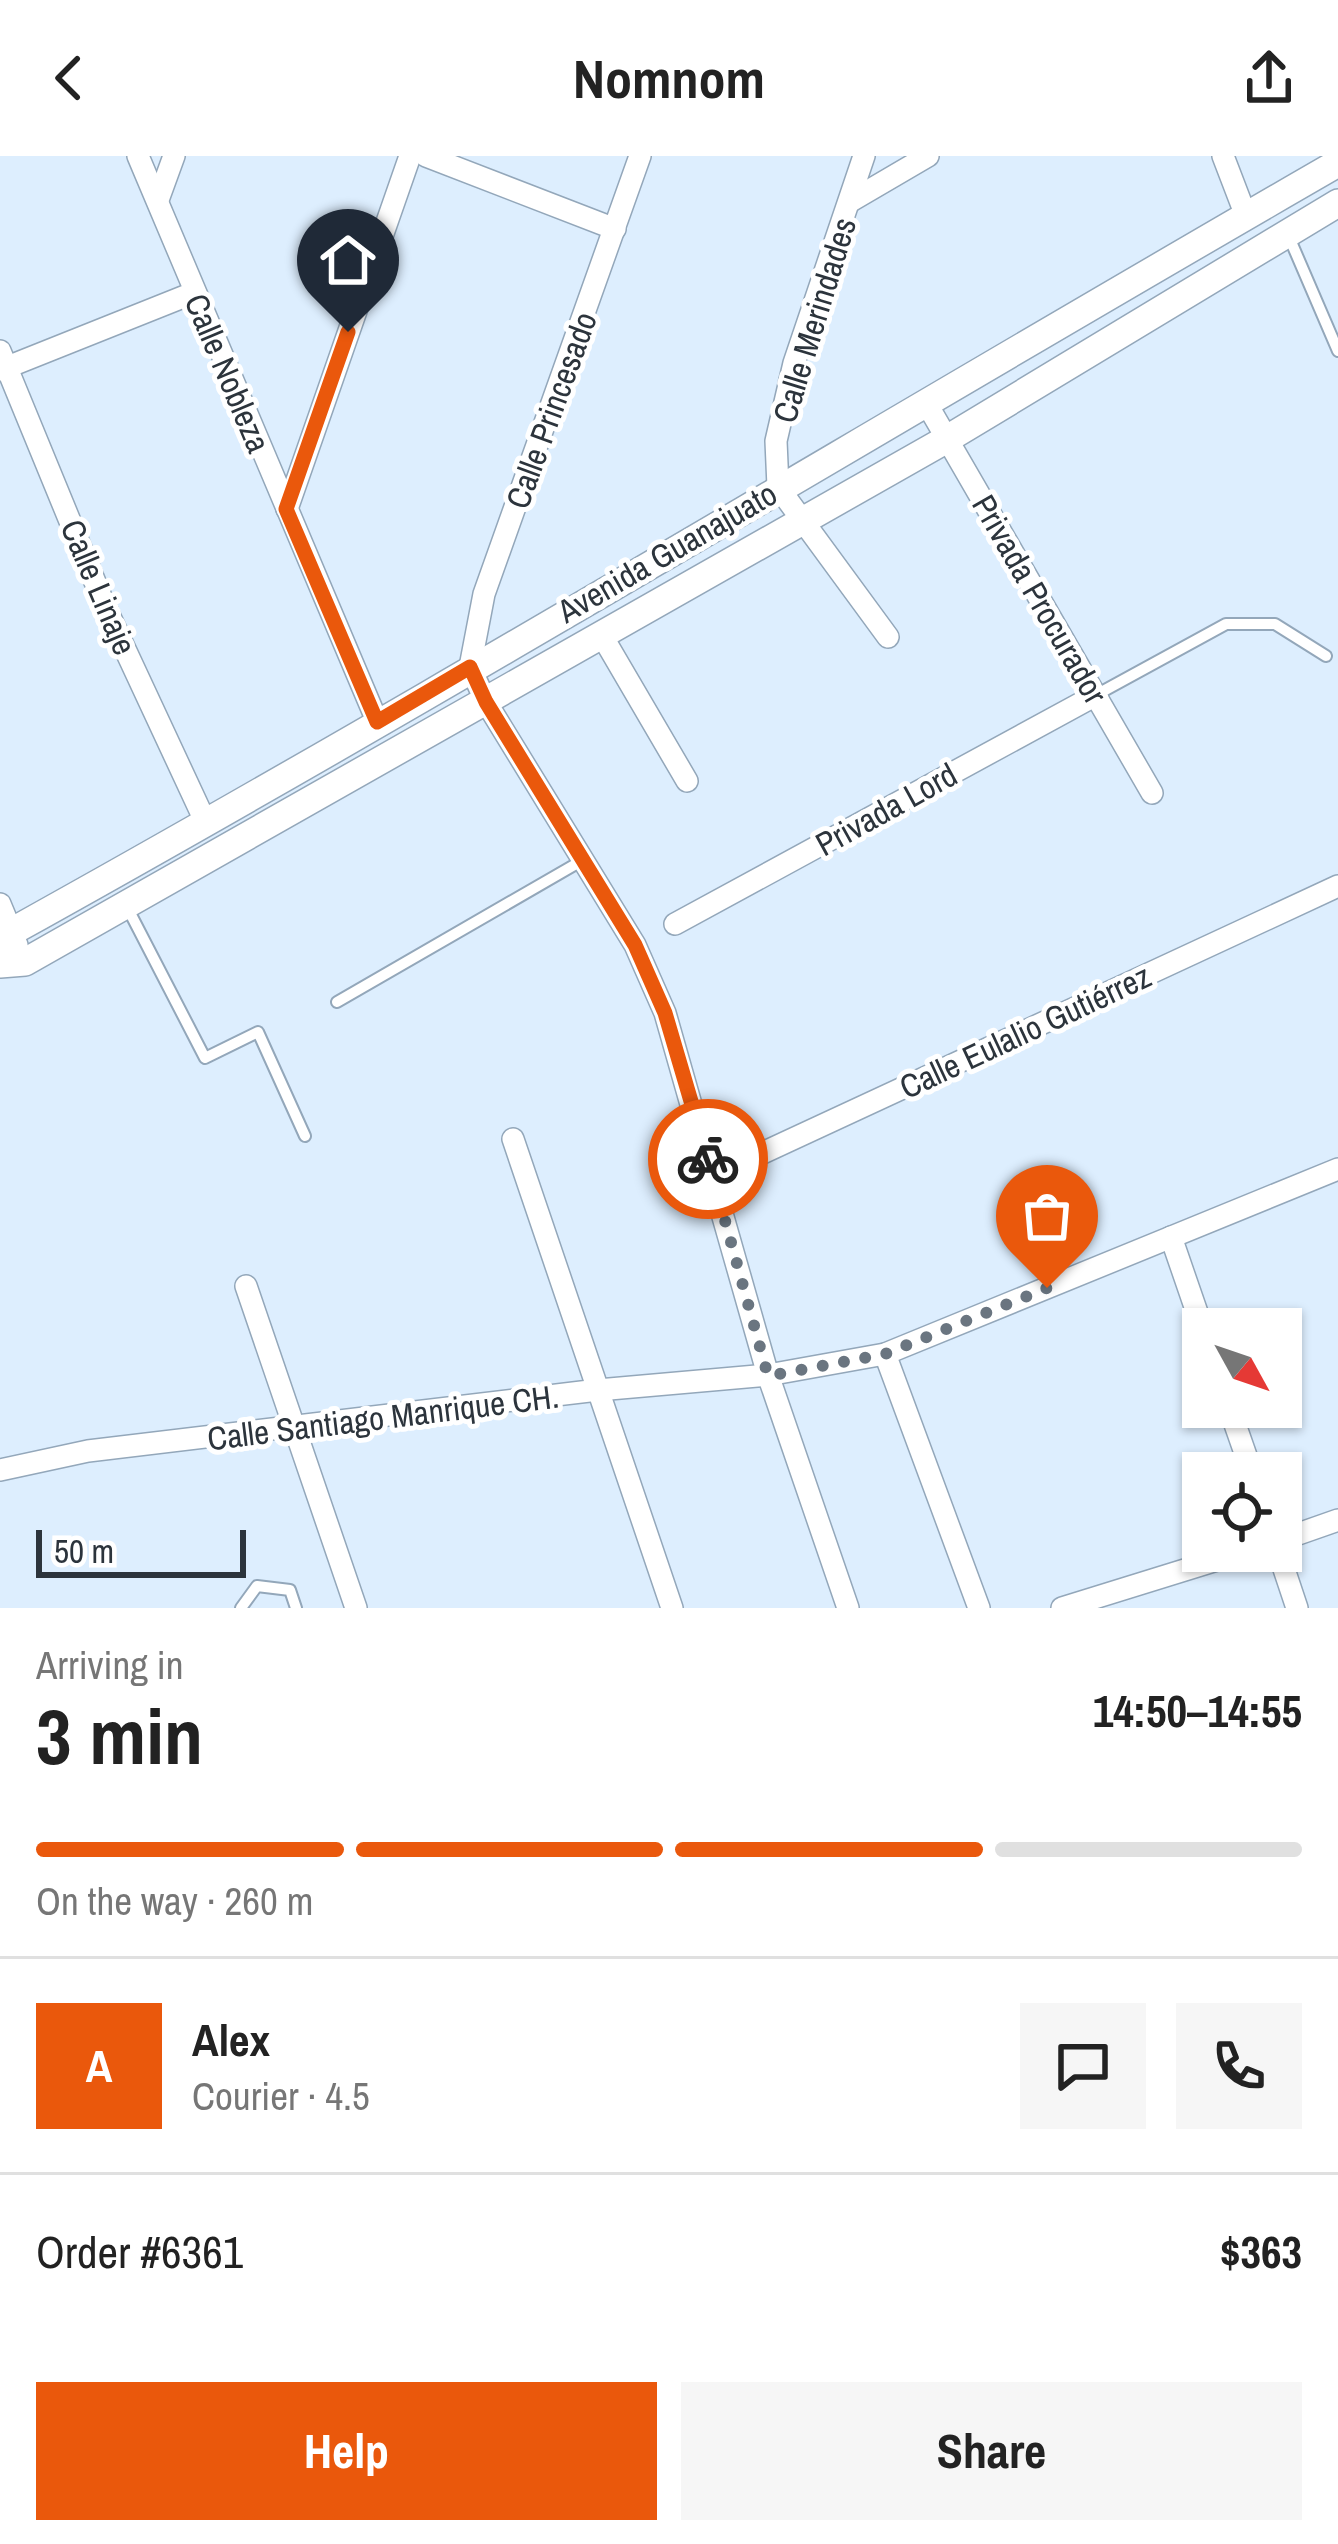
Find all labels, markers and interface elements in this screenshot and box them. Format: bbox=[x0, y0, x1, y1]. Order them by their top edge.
text: Nomnom bbox=[573, 42, 765, 115]
icon: back bbox=[36, 45, 102, 111]
icon: share bbox=[1236, 45, 1302, 111]
pin bbox=[297, 209, 399, 332]
street label: Calle Merindades bbox=[762, 212, 866, 428]
icon: home bbox=[315, 227, 381, 293]
street label: Calle Nobleza bbox=[175, 287, 281, 459]
street label: Calle Princesado bbox=[495, 306, 607, 514]
street label: Avenida Guanajuato bbox=[548, 471, 785, 633]
street label: Privada Procurador bbox=[962, 486, 1118, 712]
street label: Calle Linaje bbox=[51, 513, 147, 661]
street label: Privada Lord bbox=[808, 752, 964, 866]
street label: Calle Eulalio Gutiérrez bbox=[892, 954, 1158, 1108]
courier bbox=[648, 1099, 768, 1219]
icon: bike bbox=[675, 1126, 741, 1192]
pin bbox=[996, 1165, 1098, 1288]
icon: bag bbox=[1014, 1183, 1080, 1249]
north arrow bbox=[1182, 1308, 1302, 1428]
map controls bbox=[1182, 1308, 1302, 1572]
street label: Calle Santiago Manrique CH. bbox=[205, 1374, 561, 1460]
button: locate bbox=[1182, 1452, 1302, 1572]
scale bar bbox=[36, 1524, 246, 1577]
text: 50 m bbox=[54, 1529, 114, 1573]
text: Arriving in bbox=[36, 1639, 184, 1691]
text: 14:50–14:55 bbox=[1093, 1680, 1302, 1741]
text: 3 min bbox=[36, 1683, 203, 1788]
text: On the way · 260 m bbox=[36, 1875, 313, 1927]
button: chat bbox=[1020, 2003, 1146, 2129]
button: phone bbox=[1176, 2003, 1302, 2129]
text: Alex bbox=[192, 2009, 270, 2070]
text: A bbox=[86, 2035, 112, 2096]
text: Courier · 4.5 bbox=[192, 2070, 370, 2122]
text: Order #6361 bbox=[36, 2221, 243, 2282]
text: $363 bbox=[1220, 2221, 1302, 2282]
button: Help bbox=[36, 2382, 657, 2520]
button: Share bbox=[681, 2382, 1302, 2520]

